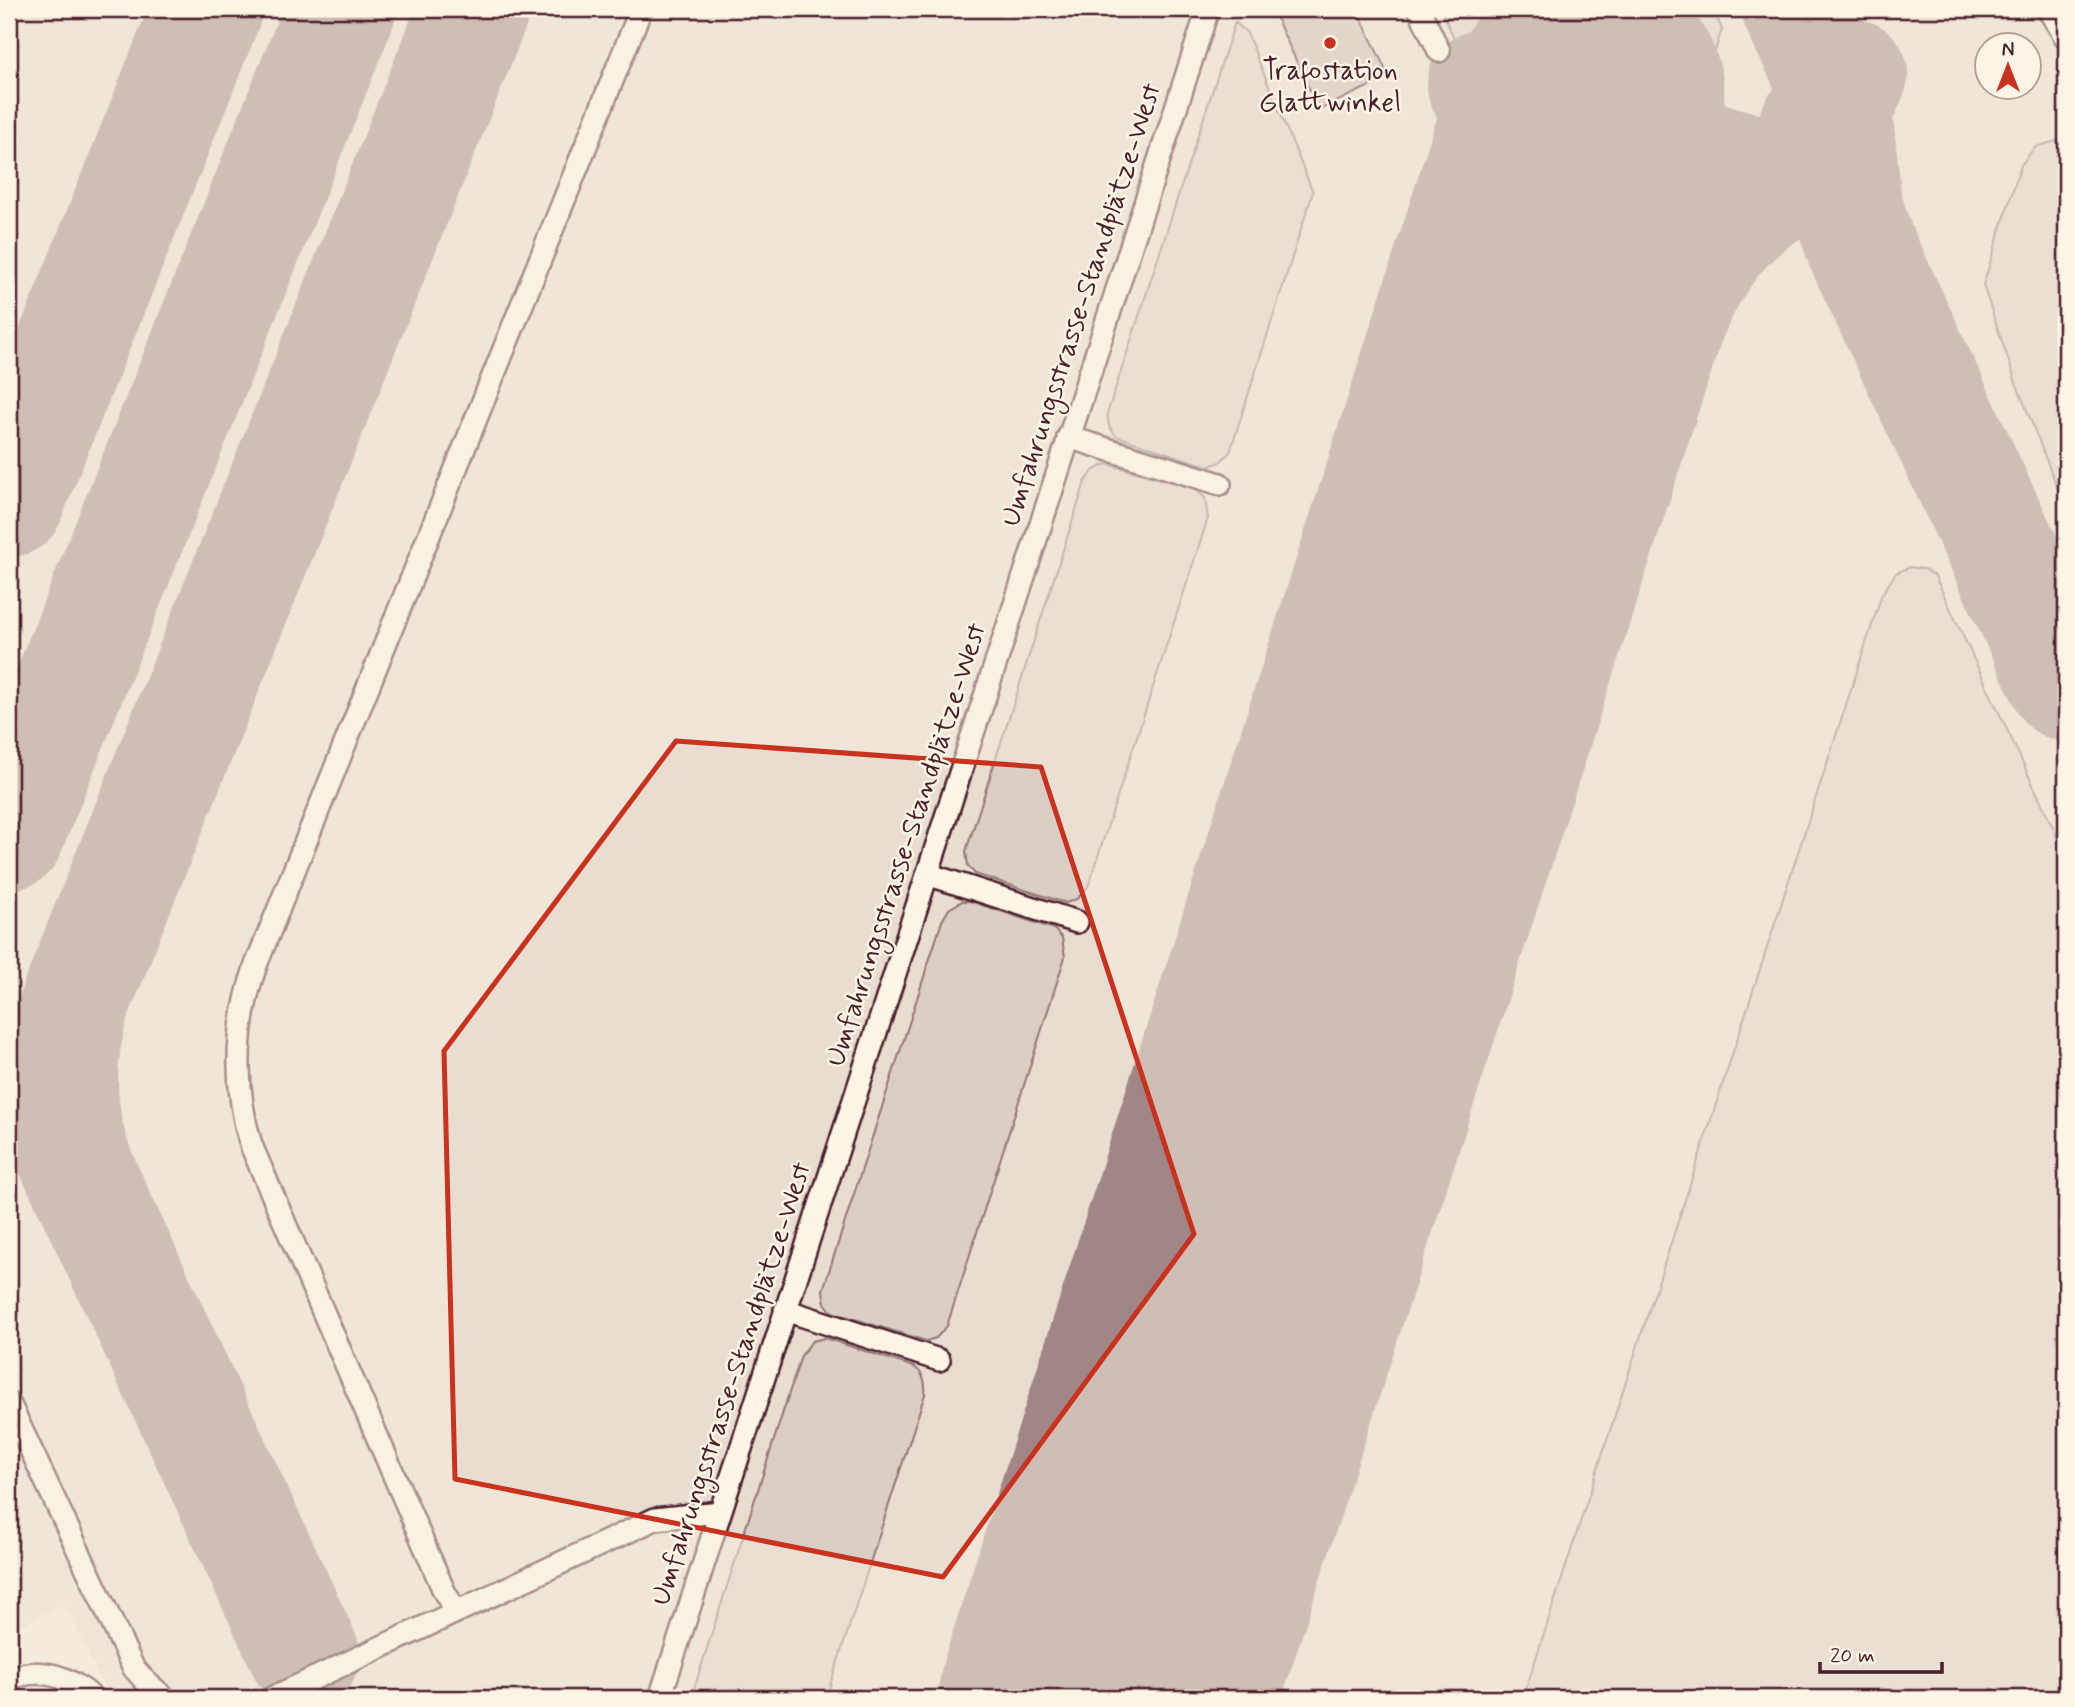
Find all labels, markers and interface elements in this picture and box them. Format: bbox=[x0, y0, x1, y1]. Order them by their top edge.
north arrow bbox=[1974, 32, 2044, 102]
marker: Trafostation Glattwinkel bbox=[1322, 35, 1338, 51]
text: N bbox=[2002, 38, 2014, 63]
place label: Trafostation Glattwinkel bbox=[1259, 53, 1401, 122]
street label: Umfahrungsstrasse-Standplätze-West bbox=[993, 78, 1173, 532]
street label: Umfahrungsstrasse-Standplätze-West bbox=[818, 618, 998, 1072]
street label: Umfahrungsstrasse-Standplätze-West bbox=[643, 1157, 823, 1611]
scale bar bbox=[1820, 1630, 1942, 1674]
text: 20 m bbox=[1830, 1642, 1875, 1670]

